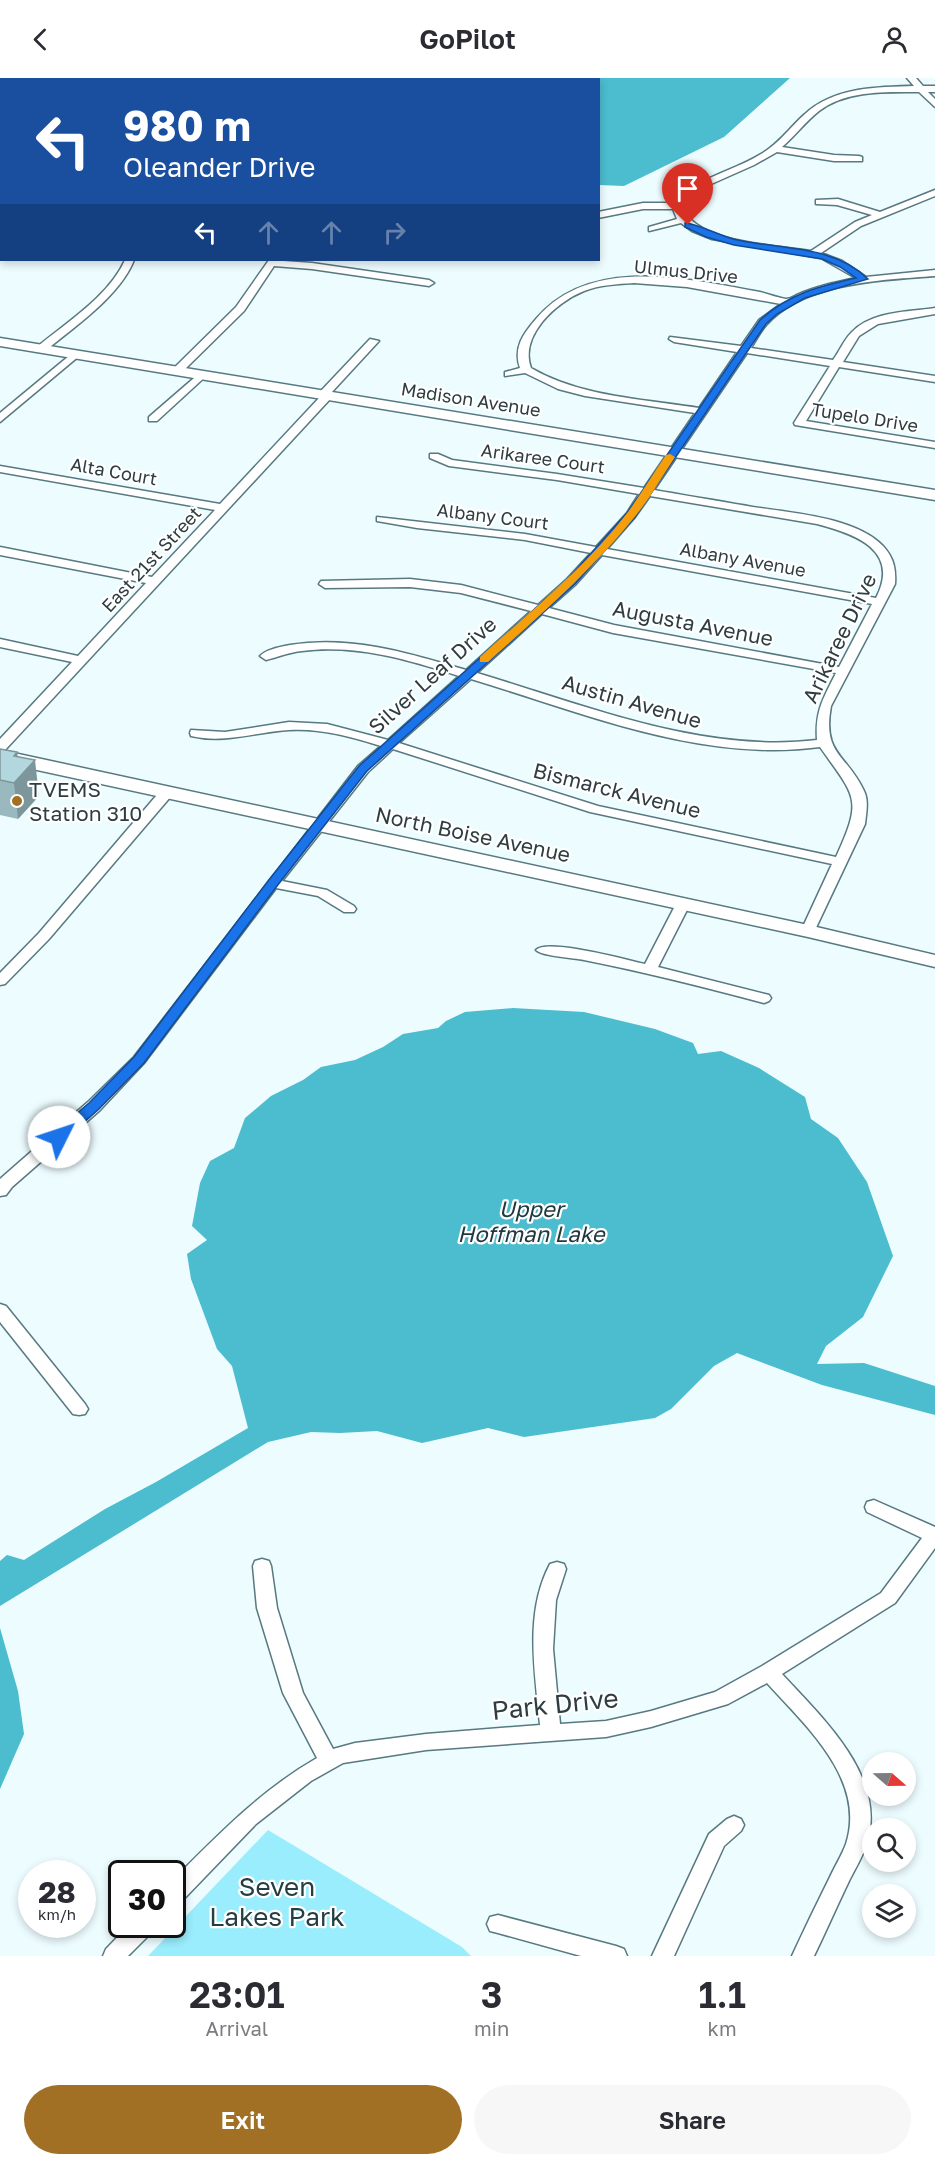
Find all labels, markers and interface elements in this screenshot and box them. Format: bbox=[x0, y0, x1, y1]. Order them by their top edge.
icon: back bbox=[24, 23, 57, 56]
text: GoPilot bbox=[419, 23, 516, 55]
icon: person bbox=[878, 23, 911, 56]
text: 980 m bbox=[123, 100, 251, 150]
icon: left bbox=[24, 102, 102, 180]
text: Oleander Drive bbox=[123, 151, 315, 183]
pin bbox=[662, 163, 713, 225]
icon: arrive bbox=[671, 172, 704, 205]
icon: left bbox=[189, 216, 222, 249]
icon: ahead bbox=[252, 216, 285, 249]
icon: ahead bbox=[315, 216, 348, 249]
icon: right bbox=[378, 216, 411, 249]
street label: Ulmus Drive bbox=[633, 255, 739, 287]
street label: Madison Avenue bbox=[400, 377, 542, 421]
street label: Tupelo Drive bbox=[810, 398, 920, 436]
street label: Arikaree Court bbox=[480, 438, 606, 478]
street label: Alta Court bbox=[69, 453, 159, 489]
street label: Albany Court bbox=[436, 498, 550, 534]
street label: East 21st Street bbox=[97, 502, 205, 616]
street label: Albany Avenue bbox=[678, 537, 808, 581]
street label: Arikaree Drive bbox=[796, 569, 882, 707]
street label: Augusta Avenue bbox=[611, 595, 775, 651]
street label: Silver Leaf Drive bbox=[363, 611, 501, 739]
street label: Austin Avenue bbox=[559, 669, 705, 733]
street label: Bismarck Avenue bbox=[530, 757, 704, 823]
place label: TVEMS Station 310 bbox=[29, 776, 142, 826]
marker: TVEMS Station 310 bbox=[10, 794, 24, 808]
street label: North Boise Avenue bbox=[373, 801, 573, 867]
position arrow bbox=[27, 1105, 91, 1169]
water label: Upper Hoffman Lake bbox=[458, 1195, 607, 1247]
street label: Park Drive bbox=[490, 1682, 620, 1726]
north arrow bbox=[862, 1752, 916, 1806]
map controls bbox=[862, 1752, 916, 1938]
button: search bbox=[862, 1818, 916, 1872]
speed limit sign: 30 bbox=[108, 1860, 186, 1938]
park label: Seven Lakes Park bbox=[209, 1871, 345, 1932]
text: 28 bbox=[38, 1874, 76, 1910]
button: layers bbox=[862, 1884, 916, 1938]
text: km/h bbox=[38, 1905, 76, 1923]
text: 23:01 bbox=[189, 1973, 285, 2016]
text: 3 bbox=[481, 1973, 502, 2016]
text: 1.1 bbox=[698, 1973, 746, 2016]
text: Arrival bbox=[206, 2016, 268, 2040]
text: min bbox=[474, 2016, 509, 2040]
text: km bbox=[708, 2016, 737, 2040]
button: Exit bbox=[24, 2085, 462, 2154]
button: Share bbox=[474, 2085, 911, 2154]

